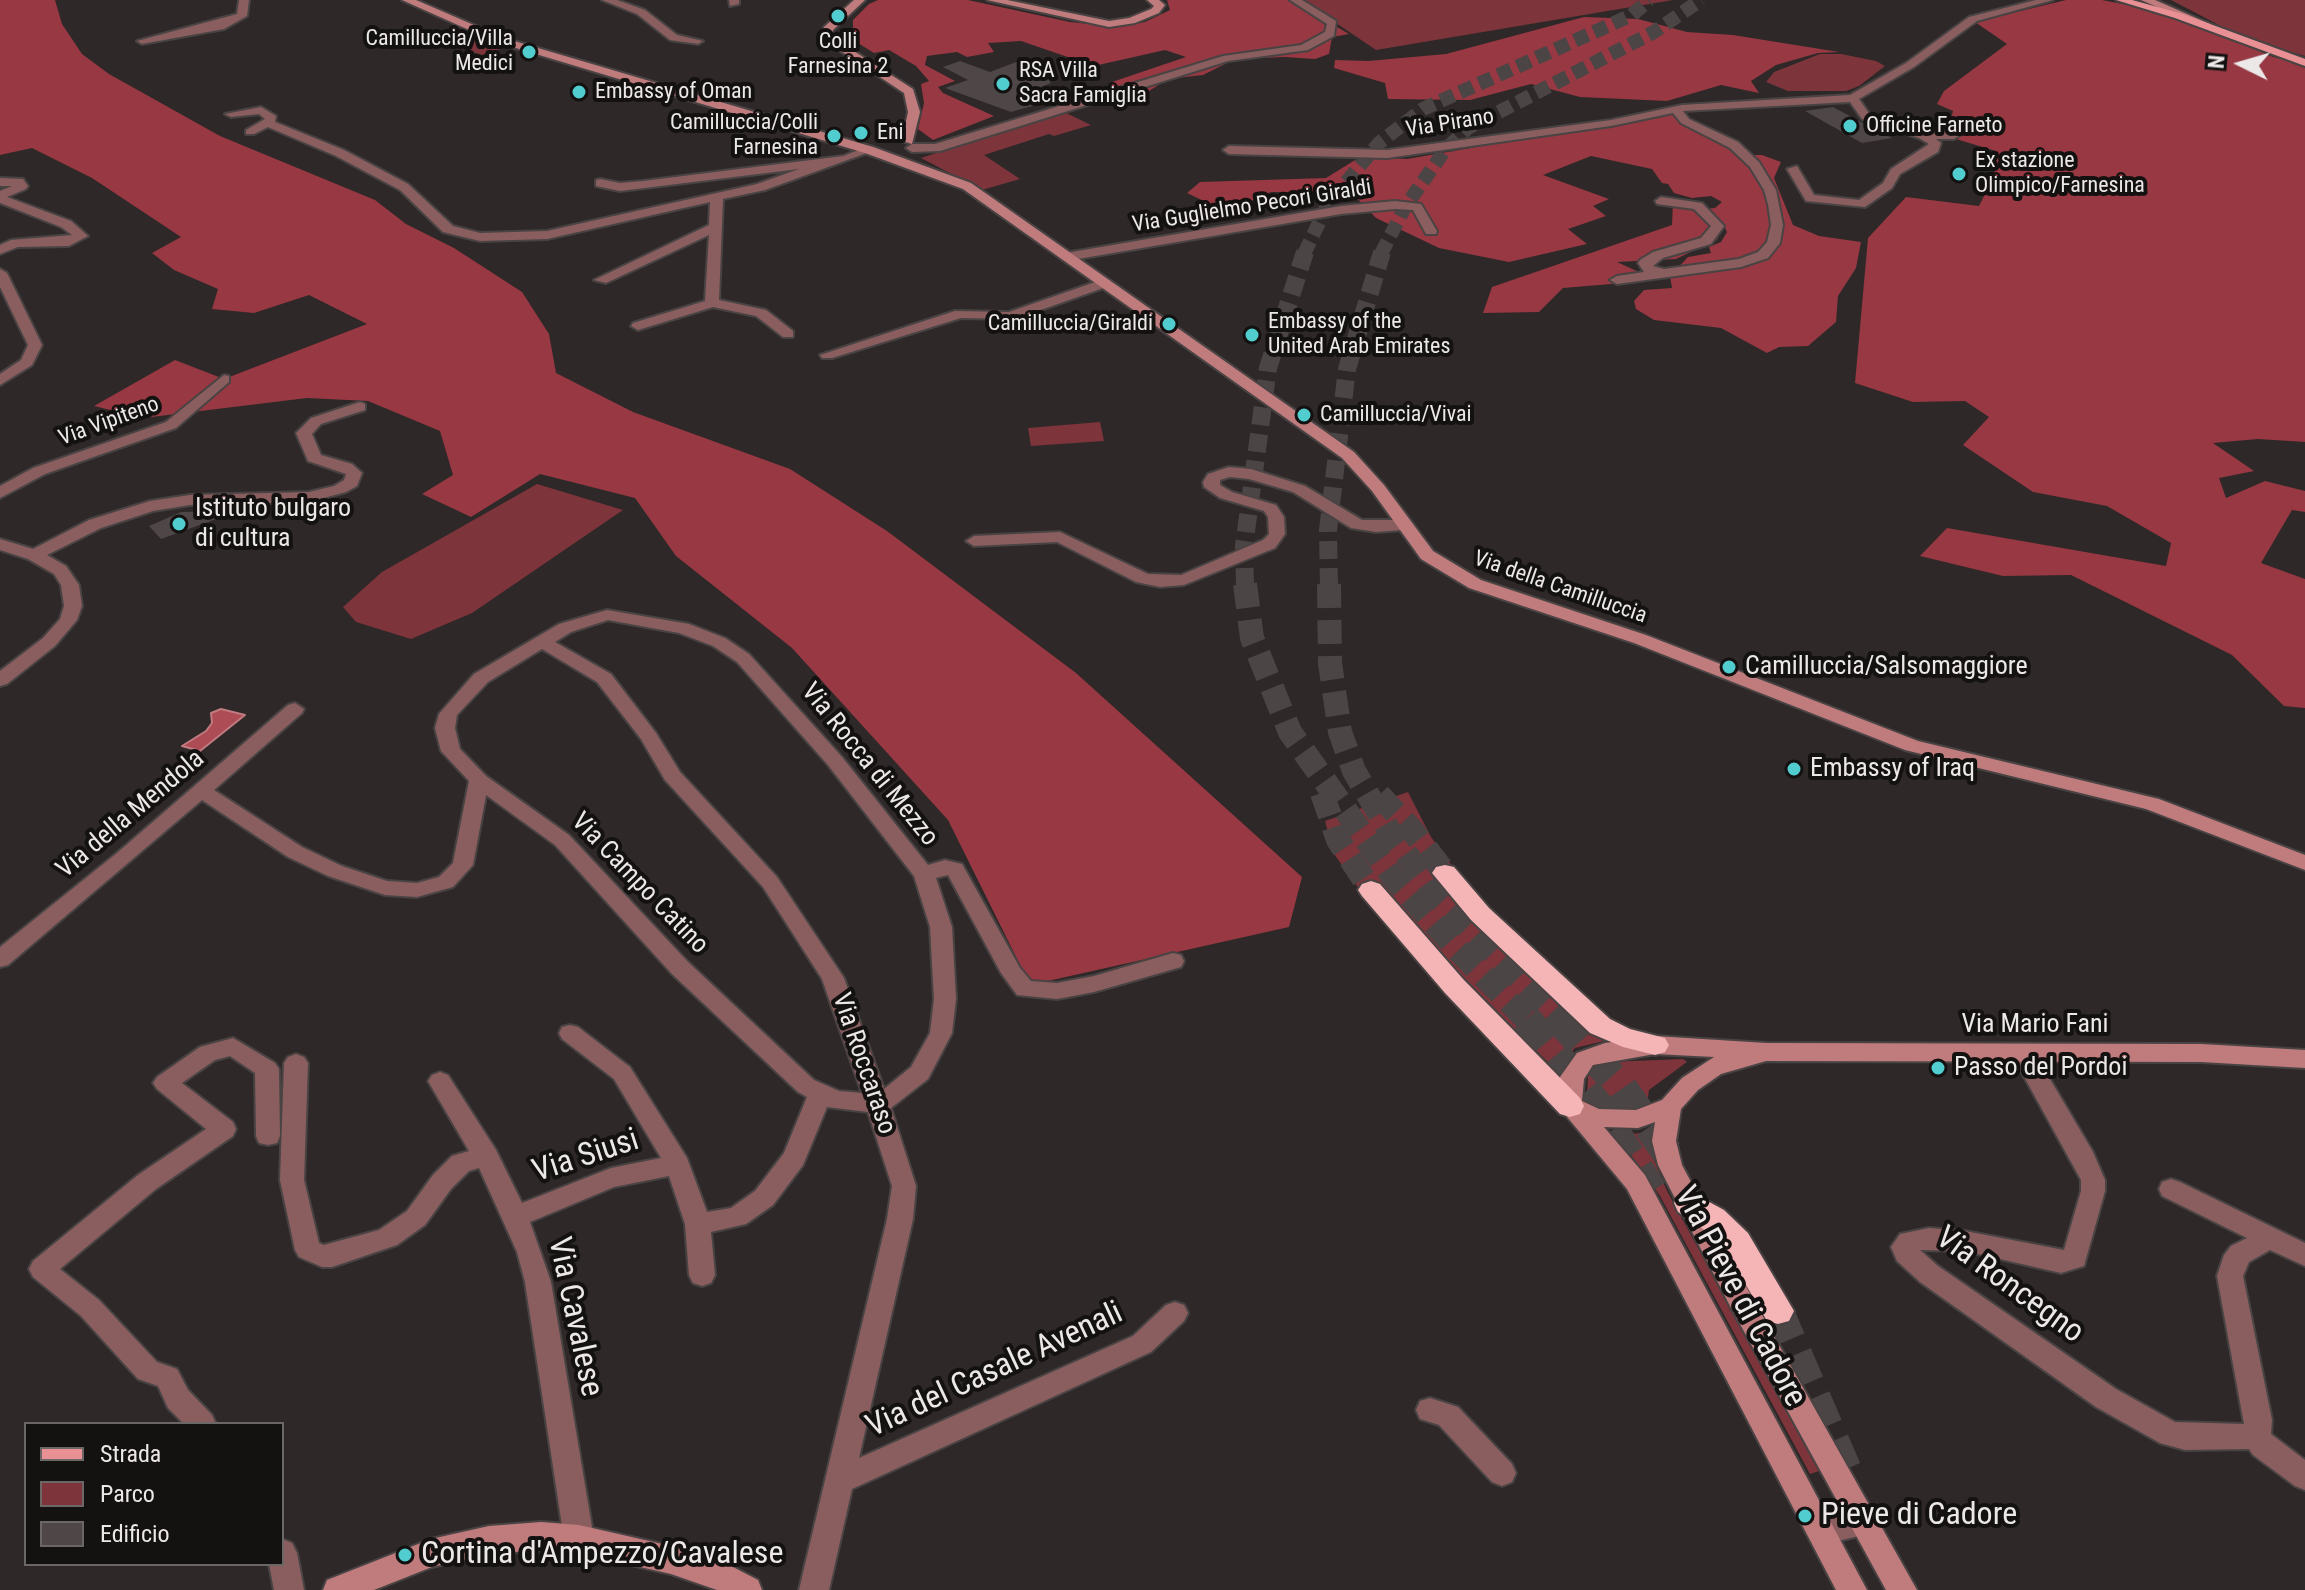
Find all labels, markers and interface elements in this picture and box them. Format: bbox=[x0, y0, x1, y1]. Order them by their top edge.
marker: Colli Farnesina 2 bbox=[829, 7, 847, 25]
north arrow bbox=[2201, 24, 2281, 104]
place label: Camilluccia/Villa Medici bbox=[366, 26, 513, 78]
place label: Colli Farnesina 2 bbox=[788, 29, 888, 80]
marker: Camilluccia/Villa Medici bbox=[520, 43, 538, 61]
text: N bbox=[2204, 54, 2230, 70]
place label: RSA Villa Sacra Famiglia bbox=[1019, 58, 1147, 110]
marker: RSA Villa Sacra Famiglia bbox=[994, 75, 1012, 93]
place label: Embassy of Oman bbox=[595, 79, 752, 105]
marker: Embassy of Oman bbox=[570, 83, 588, 101]
street label: Via Pirano bbox=[1404, 104, 1496, 144]
place label: Camilluccia/Colli Farnesina bbox=[670, 110, 818, 162]
place label: Officine Farneto bbox=[1866, 113, 2003, 139]
marker: Officine Farneto bbox=[1841, 117, 1859, 135]
place label: Eni bbox=[877, 120, 904, 146]
marker: Eni bbox=[852, 124, 870, 142]
marker: Camilluccia/Colli Farnesina bbox=[825, 127, 843, 145]
place label: Ex stazione Olimpico/Farnesina bbox=[1975, 148, 2145, 200]
marker: Ex stazione Olimpico/Farnesina bbox=[1950, 165, 1968, 183]
street label: Via Guglielmo Pecori Giraldi bbox=[1131, 175, 1373, 239]
place label: Embassy of the United Arab Emirates bbox=[1268, 309, 1450, 360]
place label: Camilluccia/Giraldi bbox=[988, 311, 1153, 337]
marker: Camilluccia/Giraldi bbox=[1160, 315, 1178, 333]
marker: Embassy of the United Arab Emirates bbox=[1243, 326, 1261, 344]
street label: Via Vipiteno bbox=[55, 392, 163, 452]
place label: Camilluccia/Vivai bbox=[1320, 402, 1472, 428]
marker: Camilluccia/Vivai bbox=[1295, 406, 1313, 424]
place label: Istituto bulgaro di cultura bbox=[195, 493, 351, 554]
marker: Istituto bulgaro di cultura bbox=[170, 515, 188, 533]
street label: Via della Camilluccia bbox=[1470, 546, 1650, 630]
place label: Camilluccia/Salsomaggiore bbox=[1745, 651, 2028, 683]
marker: Camilluccia/Salsomaggiore bbox=[1720, 658, 1738, 676]
street label: Via Rocca di Mezzo bbox=[794, 677, 944, 853]
street label: Via della Mendola bbox=[51, 744, 211, 886]
place label: Embassy of Iraq bbox=[1810, 753, 1975, 785]
marker: Embassy of Iraq bbox=[1785, 760, 1803, 778]
street label: Via Campo Catino bbox=[564, 807, 714, 961]
street label: Via Roccaraso bbox=[824, 989, 902, 1139]
street label: Via Mario Fani bbox=[1961, 1009, 2109, 1041]
place label: Passo del Pordoi bbox=[1954, 1052, 2127, 1084]
marker: Passo del Pordoi bbox=[1929, 1059, 1947, 1077]
street label: Via Siusi bbox=[528, 1122, 644, 1192]
street label: Via Pieve di Cadore bbox=[1665, 1180, 1813, 1414]
street label: Via Roncegno bbox=[1927, 1219, 2091, 1353]
street label: Via Cavalese bbox=[538, 1234, 610, 1400]
street label: Via del Casale Avenali bbox=[861, 1295, 1129, 1447]
legend bbox=[24, 1422, 284, 1566]
text: Strada bbox=[100, 1440, 161, 1468]
text: Parco bbox=[100, 1480, 155, 1508]
place label: Pieve di Cadore bbox=[1821, 1497, 2017, 1535]
marker: Pieve di Cadore bbox=[1796, 1507, 1814, 1525]
text: Edificio bbox=[100, 1520, 170, 1548]
place label: Cortina d'Ampezzo/Cavalese bbox=[421, 1536, 783, 1574]
marker: Cortina d'Ampezzo/Cavalese bbox=[396, 1546, 414, 1564]

